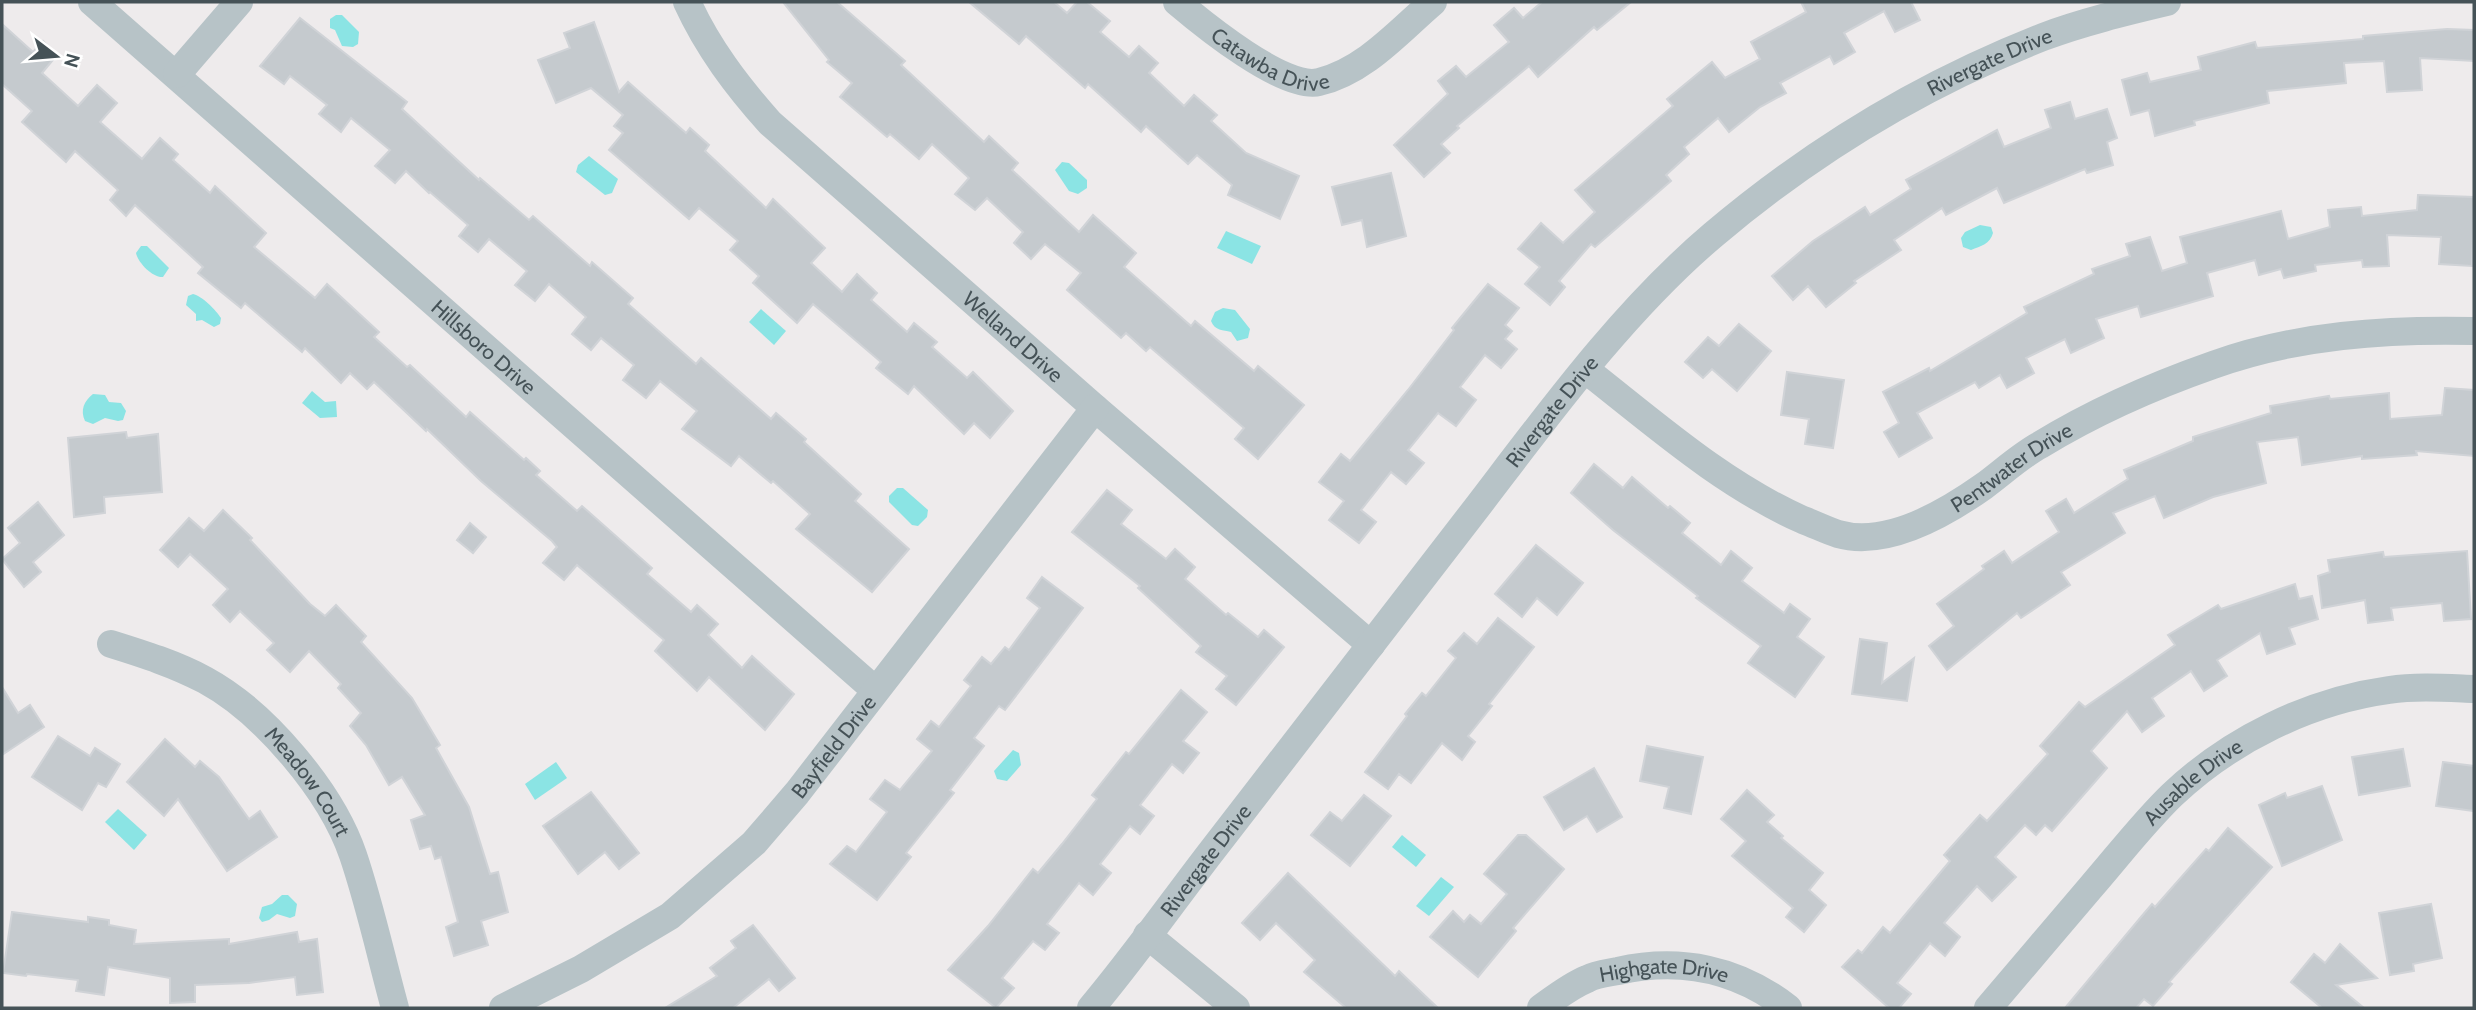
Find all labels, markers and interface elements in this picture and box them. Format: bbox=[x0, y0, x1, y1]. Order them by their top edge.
north arrow bbox=[21, 21, 91, 91]
street label: Catawba Drive bbox=[1207, 22, 1332, 95]
street label: Rivergate Drive bbox=[1923, 22, 2055, 101]
text: N bbox=[59, 51, 85, 70]
street label: Welland Drive bbox=[958, 286, 1069, 387]
street label: Hillsboro Drive bbox=[427, 294, 542, 399]
street label: Rivergate Drive bbox=[1500, 350, 1603, 472]
street label: Pentwater Drive bbox=[1946, 416, 2077, 517]
street label: Bayfield Drive bbox=[785, 690, 881, 803]
street label: Meadow Court bbox=[260, 721, 356, 840]
street label: Ausable Drive bbox=[2138, 733, 2247, 830]
street label: Rivergate Drive bbox=[1155, 799, 1256, 921]
street label: Highgate Drive bbox=[1597, 953, 1732, 987]

